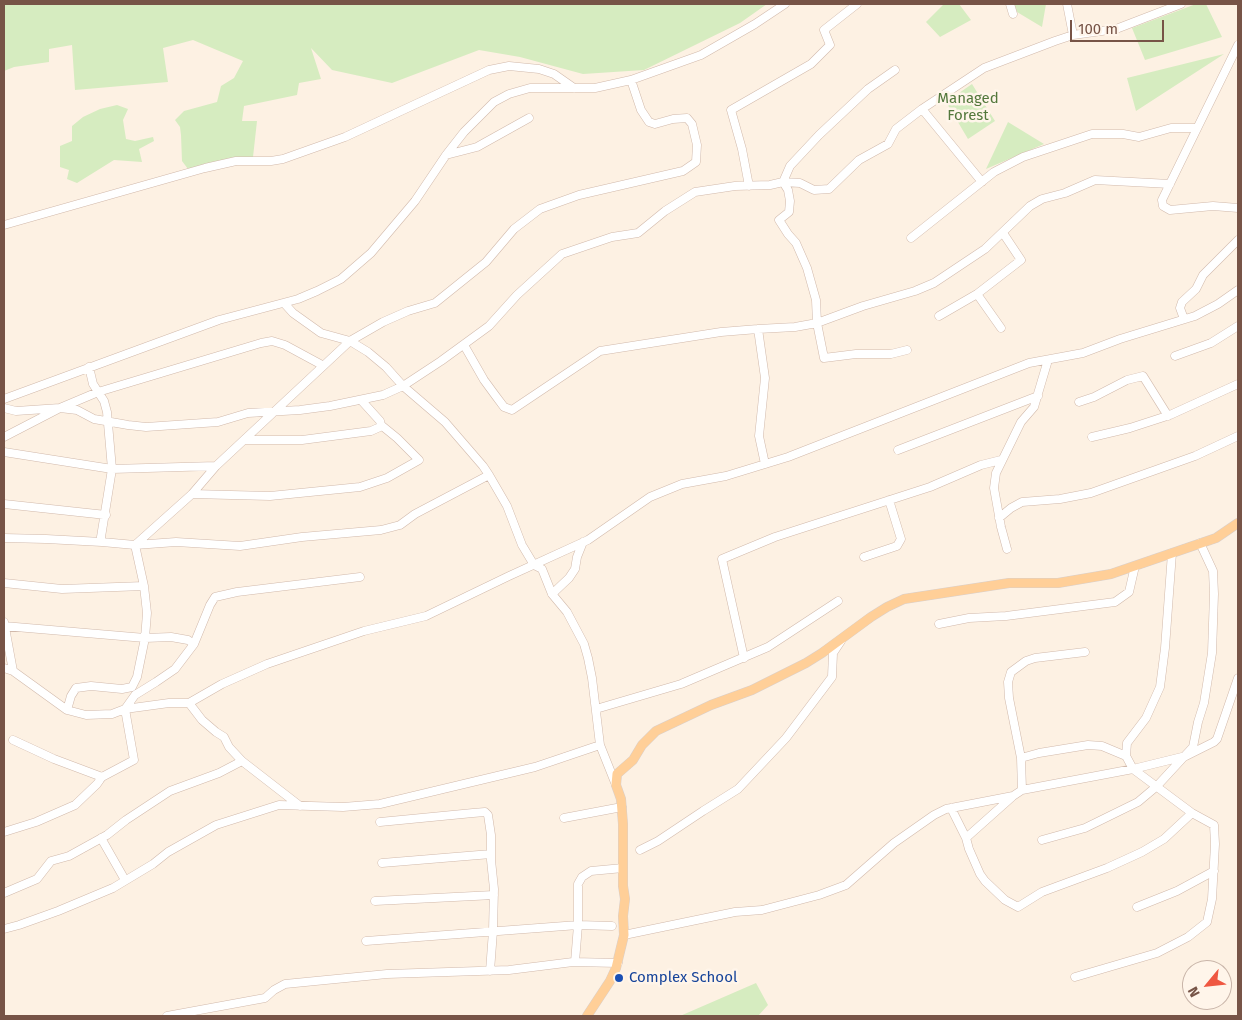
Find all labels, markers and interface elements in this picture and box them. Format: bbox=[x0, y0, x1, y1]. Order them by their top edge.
scale bar bbox=[1072, 10, 1166, 42]
text: 100 m bbox=[1078, 20, 1118, 38]
park label: Managed Forest bbox=[937, 90, 999, 125]
north arrow bbox=[1182, 960, 1232, 1010]
place label: Complex School bbox=[629, 969, 737, 987]
marker: Complex School bbox=[613, 972, 625, 984]
text: N bbox=[1185, 984, 1204, 1000]

